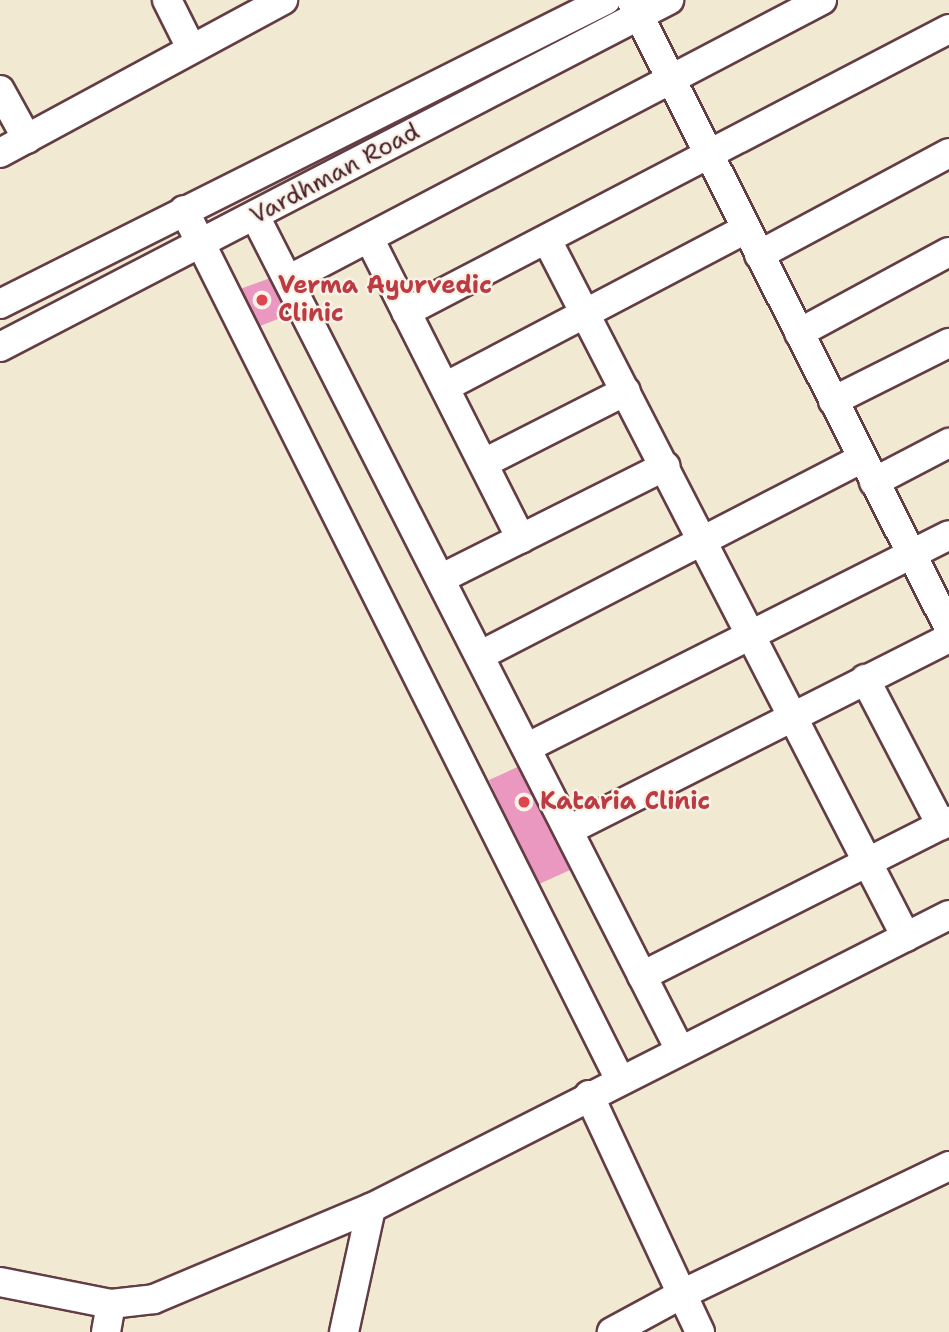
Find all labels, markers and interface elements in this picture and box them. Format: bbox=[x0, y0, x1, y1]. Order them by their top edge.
street label: Vardhman Road bbox=[245, 117, 425, 231]
place label: Verma Ayurvedic Clinic bbox=[278, 272, 492, 328]
marker: Verma Ayurvedic Clinic bbox=[252, 290, 272, 310]
place label: Kataria Clinic bbox=[540, 788, 710, 816]
marker: Kataria Clinic bbox=[514, 792, 534, 812]

